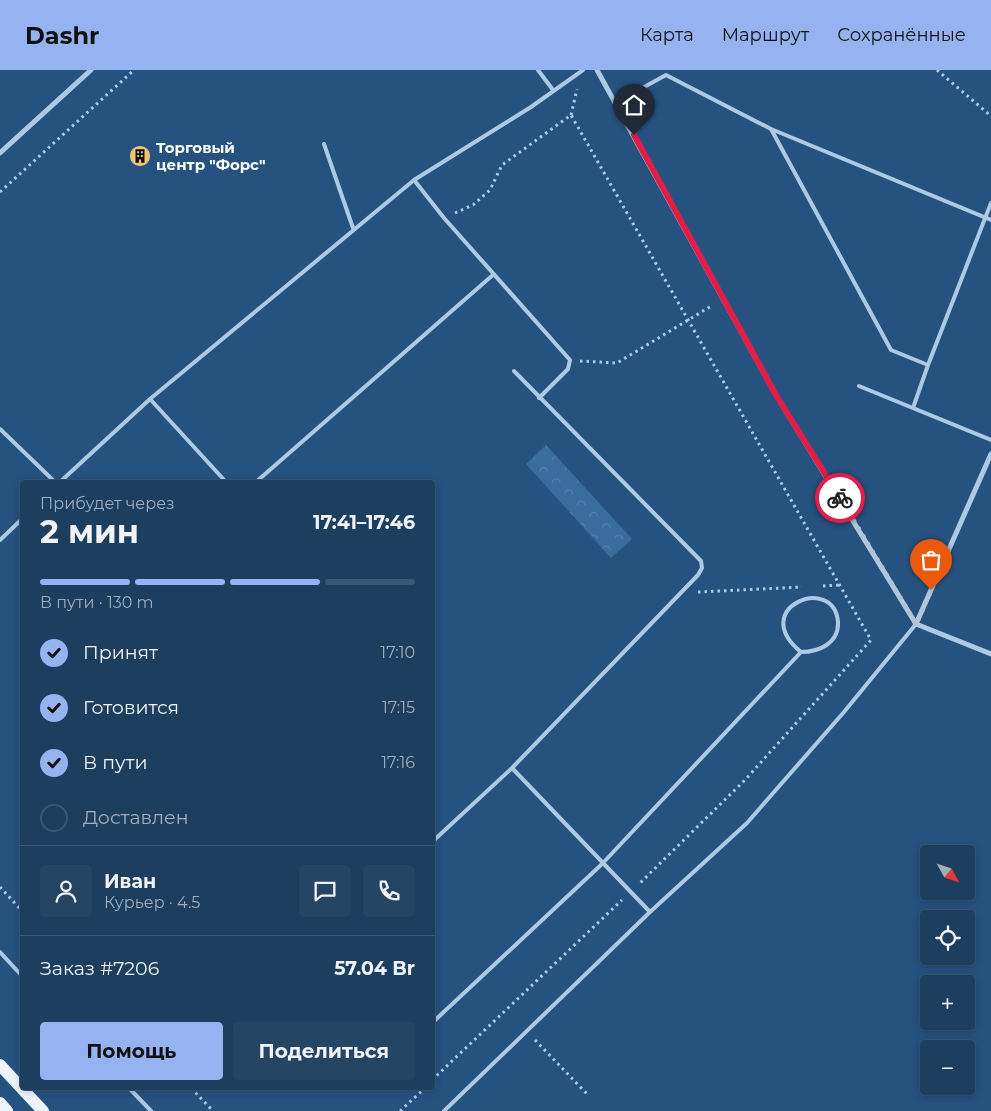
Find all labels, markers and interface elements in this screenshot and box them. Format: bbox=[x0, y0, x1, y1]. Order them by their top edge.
text: Dashr bbox=[25, 21, 99, 50]
text: Карта bbox=[640, 24, 694, 46]
text: Маршрут bbox=[722, 24, 809, 46]
text: Сохранённые bbox=[837, 24, 966, 46]
pin bbox=[613, 84, 655, 135]
icon: home bbox=[620, 91, 648, 119]
place label: Торговый центр "Форс" bbox=[156, 138, 266, 174]
building icon: Торговый центр "Форс" bbox=[128, 144, 152, 168]
courier bbox=[815, 473, 865, 523]
icon: bike bbox=[826, 484, 854, 512]
text: Прибудет через bbox=[40, 494, 175, 513]
text: 17:41–17:46 bbox=[313, 511, 415, 534]
text: 2 мин bbox=[40, 512, 139, 551]
pin bbox=[910, 539, 952, 590]
icon: bag bbox=[917, 546, 945, 574]
text: В пути · 130 m bbox=[40, 593, 153, 612]
icon: check bbox=[40, 639, 68, 667]
text: Принят bbox=[83, 641, 158, 664]
text: 17:10 bbox=[380, 643, 415, 662]
icon: check bbox=[40, 694, 68, 722]
text: Готовится bbox=[83, 696, 179, 719]
text: 17:15 bbox=[382, 698, 415, 717]
icon: check bbox=[40, 749, 68, 777]
text: В пути bbox=[83, 751, 148, 774]
text: 17:16 bbox=[381, 753, 415, 772]
text: Доставлен bbox=[83, 806, 189, 829]
north arrow bbox=[920, 845, 975, 900]
map controls bbox=[920, 845, 975, 1095]
button: person bbox=[40, 865, 92, 917]
button: chat bbox=[299, 865, 351, 917]
button: phone bbox=[363, 865, 415, 917]
text: Иван bbox=[104, 870, 156, 893]
text: Курьер · 4.5 bbox=[104, 893, 200, 912]
button: locate bbox=[920, 910, 975, 965]
text: Заказ #7206 bbox=[40, 957, 159, 980]
text: 57.04 Br bbox=[334, 957, 415, 980]
button: + bbox=[920, 975, 975, 1030]
button: Помощь bbox=[40, 1022, 223, 1080]
button: Поделиться bbox=[233, 1022, 415, 1080]
button: − bbox=[920, 1040, 975, 1095]

